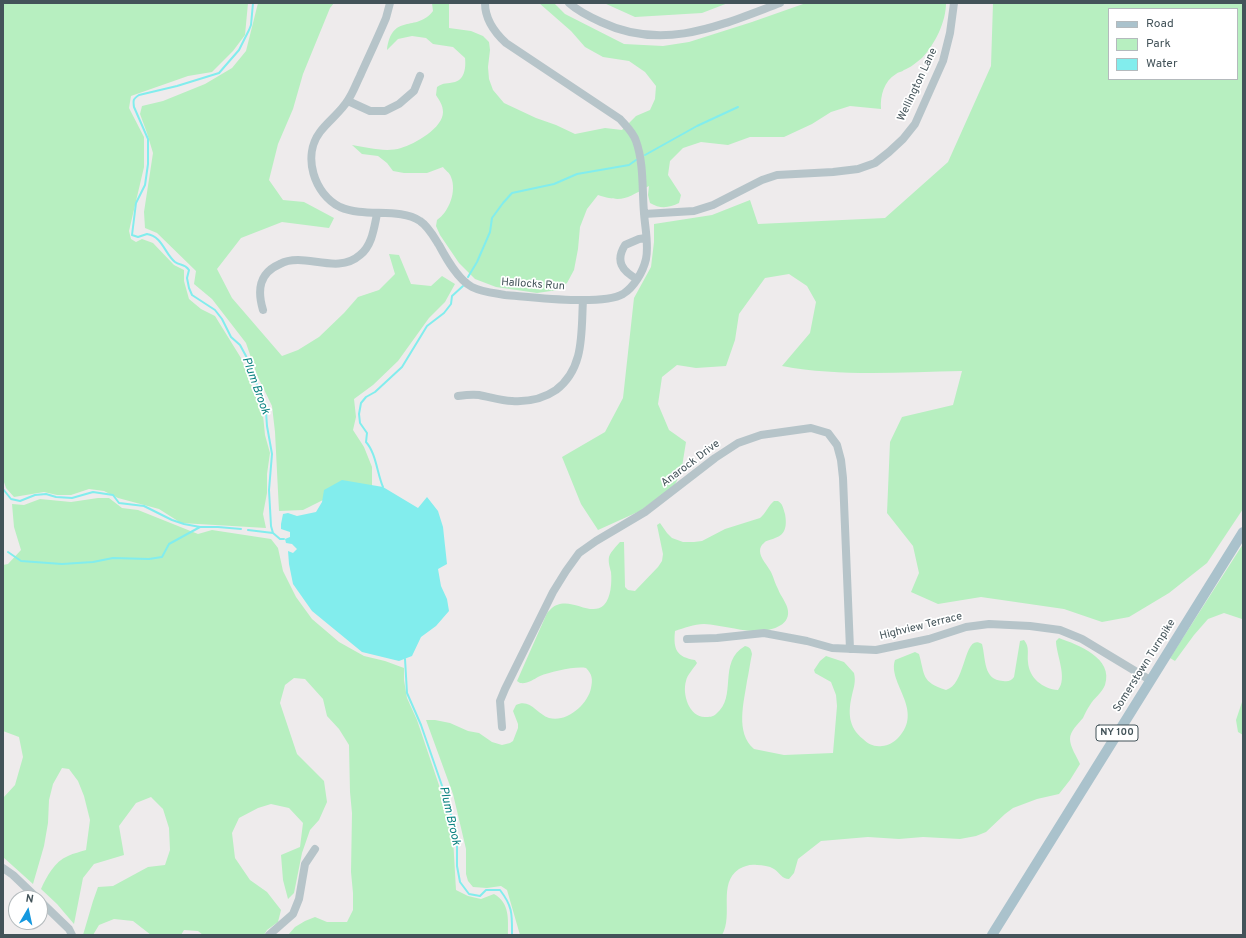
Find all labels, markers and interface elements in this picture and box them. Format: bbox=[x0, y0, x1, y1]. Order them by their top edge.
legend bbox=[1108, 8, 1238, 80]
text: Road bbox=[1146, 16, 1174, 32]
text: Park bbox=[1146, 36, 1171, 52]
street label: Wellington Lane bbox=[895, 46, 941, 124]
text: Water bbox=[1146, 56, 1178, 72]
street label: Hallocks Run bbox=[501, 276, 565, 294]
water label: Plum Brook bbox=[238, 355, 272, 417]
street label: Anarock Drive bbox=[659, 438, 723, 490]
street label: Highview Terrace bbox=[878, 610, 964, 644]
street label: Somerstown Turnpike bbox=[1111, 617, 1179, 715]
road number: NY 100 bbox=[1096, 725, 1138, 741]
water label: Plum Brook bbox=[435, 785, 463, 847]
north arrow bbox=[8, 890, 48, 930]
text: N bbox=[25, 892, 35, 907]

